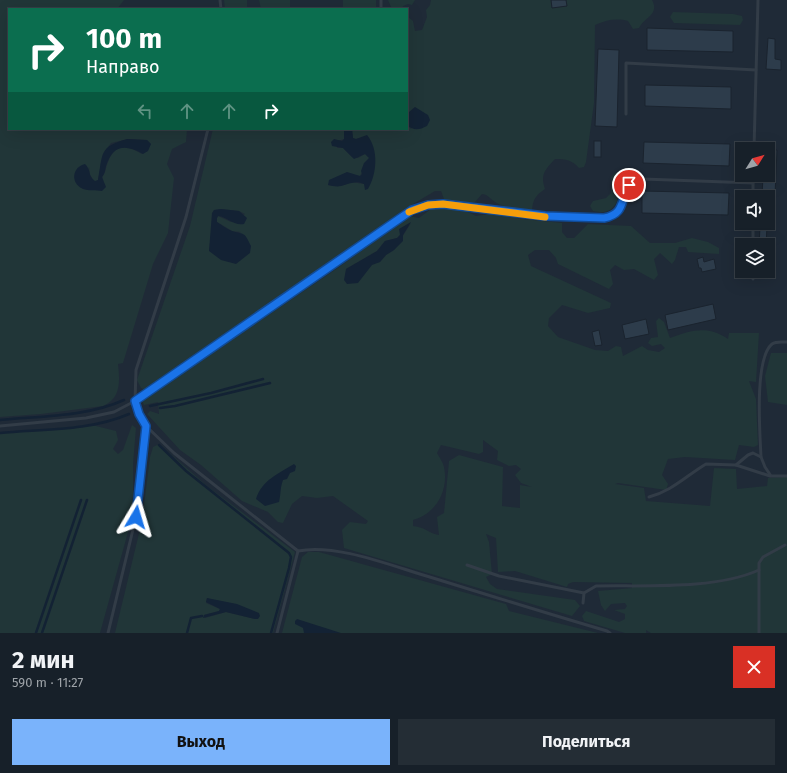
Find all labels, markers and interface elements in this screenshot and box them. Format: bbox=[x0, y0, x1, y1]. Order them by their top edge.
text: 100 m bbox=[86, 22, 162, 55]
icon: right bbox=[20, 24, 72, 76]
text: Направо bbox=[86, 56, 160, 78]
icon: left bbox=[134, 100, 156, 122]
icon: ahead bbox=[176, 100, 198, 122]
icon: ahead bbox=[218, 100, 240, 122]
icon: right bbox=[260, 100, 282, 122]
north arrow bbox=[735, 142, 775, 182]
map controls bbox=[735, 142, 775, 278]
pin bbox=[612, 168, 646, 202]
icon: arrive bbox=[618, 174, 640, 196]
button: sound bbox=[735, 190, 775, 230]
button: layers bbox=[735, 238, 775, 278]
position arrow bbox=[115, 496, 157, 538]
text: 2 мин bbox=[12, 646, 74, 674]
button: close bbox=[733, 646, 775, 688]
text: 590 m · 11:27 bbox=[12, 675, 83, 690]
button: Выход bbox=[12, 719, 390, 765]
button: Поделиться bbox=[398, 719, 775, 765]

